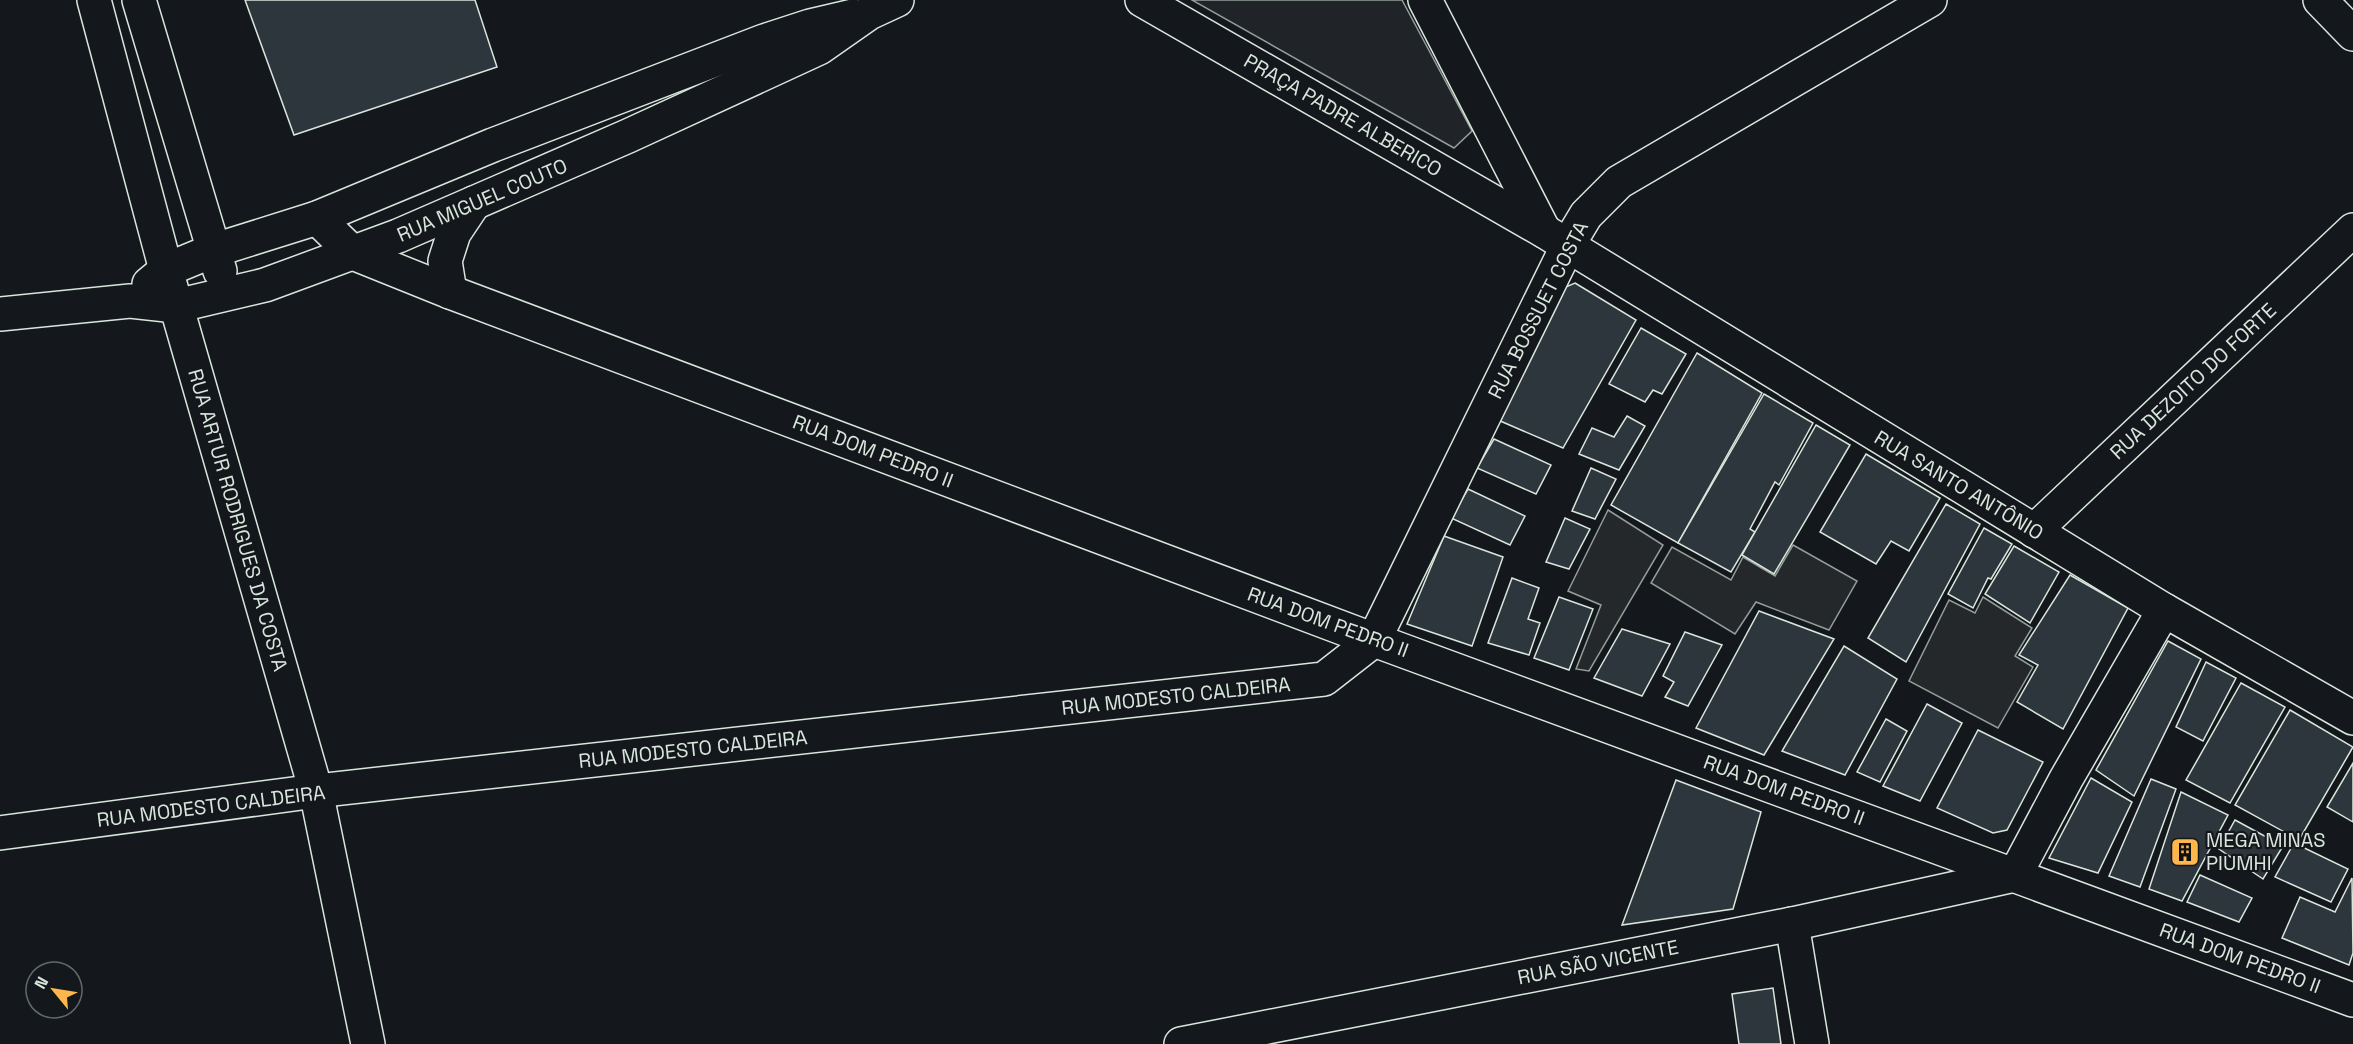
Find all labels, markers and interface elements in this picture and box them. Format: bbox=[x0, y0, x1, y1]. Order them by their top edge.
street label: PRAÇA PADRE ALBERICO bbox=[1239, 48, 1447, 182]
street label: RUA MIGUEL COUTO bbox=[393, 152, 571, 248]
street label: RUA BOSSUET COSTA bbox=[1482, 216, 1594, 403]
street label: RUA DEZOITO DO FORTE bbox=[2104, 297, 2282, 465]
street label: RUA ARTUR RODRIGUES DA COSTA bbox=[182, 366, 294, 675]
street label: RUA DOM PEDRO II bbox=[789, 408, 957, 494]
street label: RUA SANTO ANTÔNIO bbox=[1870, 424, 2048, 546]
street label: RUA DOM PEDRO II bbox=[1244, 581, 1412, 663]
street label: RUA MODESTO CALDEIRA bbox=[1060, 671, 1292, 721]
street label: RUA MODESTO CALDEIRA bbox=[577, 724, 809, 774]
street label: RUA DOM PEDRO II bbox=[1700, 749, 1868, 831]
street label: RUA MODESTO CALDEIRA bbox=[95, 779, 327, 833]
place label: MEGA MINAS PIUMHI bbox=[2206, 827, 2326, 876]
building icon: MEGA MINAS PIUMHI bbox=[2169, 836, 2201, 868]
street label: RUA DOM PEDRO II bbox=[2156, 917, 2324, 999]
street label: RUA SÃO VICENTE bbox=[1515, 934, 1681, 990]
north arrow bbox=[24, 960, 84, 1020]
text: N bbox=[30, 973, 53, 993]

